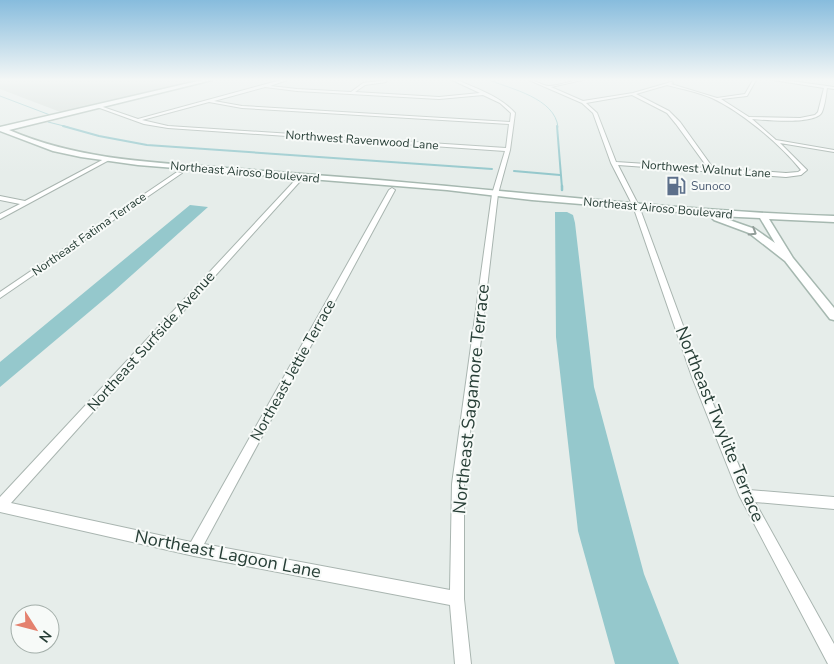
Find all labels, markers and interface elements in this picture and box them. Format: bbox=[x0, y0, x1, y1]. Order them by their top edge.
street label: Northwest Ravenwood Lane bbox=[285, 127, 439, 153]
street label: Northwest Walnut Lane bbox=[641, 156, 771, 182]
street label: Northeast Airoso Boulevard bbox=[170, 158, 320, 186]
fuel station icon: Sunoco bbox=[665, 175, 687, 197]
place label: Sunoco bbox=[691, 178, 731, 194]
street label: Northeast Fatima Terrace bbox=[29, 189, 149, 279]
street label: Northeast Airoso Boulevard bbox=[583, 194, 733, 222]
one-way arrow bbox=[748, 226, 757, 236]
street label: Northeast Surfside Avenue bbox=[83, 267, 219, 415]
street label: Northeast Sagamore Terrace bbox=[447, 283, 495, 515]
street label: Northeast Jettie Terrace bbox=[246, 296, 340, 444]
street label: Northeast Twylite Terrace bbox=[670, 323, 770, 525]
street label: Northeast Lagoon Lane bbox=[133, 524, 323, 584]
north arrow bbox=[10, 604, 60, 654]
text: N bbox=[34, 627, 56, 646]

